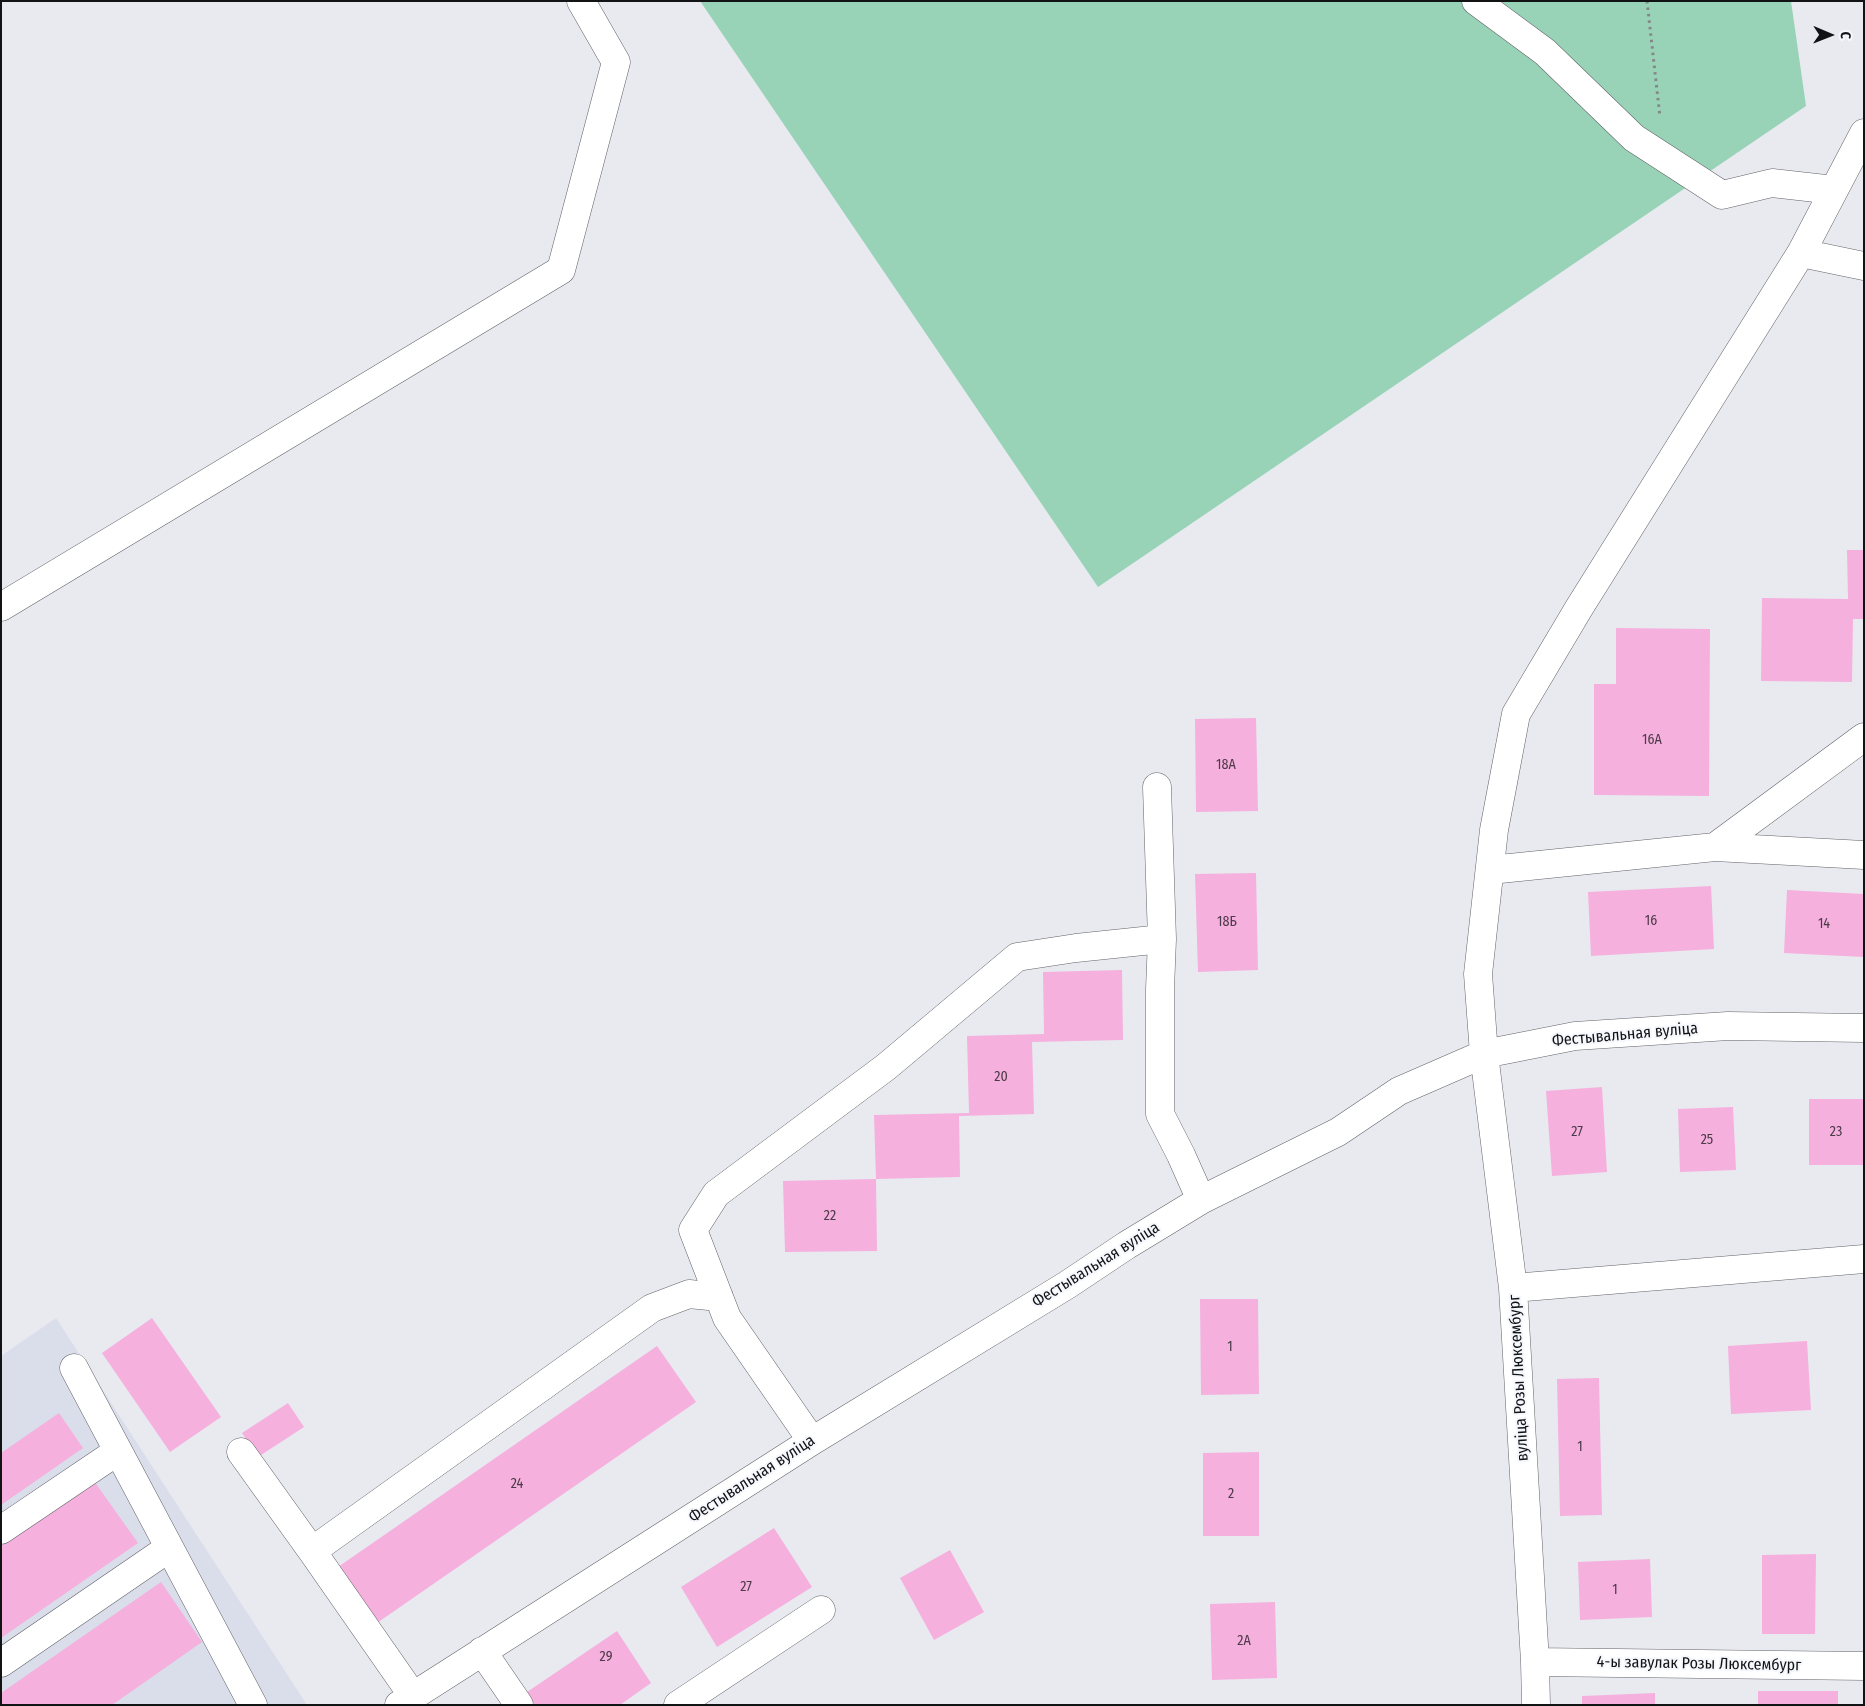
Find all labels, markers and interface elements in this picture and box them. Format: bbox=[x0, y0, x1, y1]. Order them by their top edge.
north arrow bbox=[1805, 10, 1855, 60]
text: С bbox=[1837, 31, 1854, 39]
house number: 16А bbox=[1642, 732, 1662, 748]
house number: 18А bbox=[1216, 757, 1236, 773]
house number: 16 bbox=[1645, 913, 1657, 929]
house number: 18Б bbox=[1217, 914, 1237, 930]
house number: 14 bbox=[1818, 916, 1830, 932]
street label: Фестывальная вуліца bbox=[1551, 1019, 1699, 1051]
house number: 20 bbox=[994, 1069, 1008, 1085]
house number: 27 bbox=[1571, 1124, 1583, 1140]
house number: 23 bbox=[1830, 1124, 1842, 1140]
house number: 25 bbox=[1701, 1132, 1713, 1148]
house number: 22 bbox=[824, 1208, 836, 1224]
street label: Фестывальная вуліца bbox=[1029, 1218, 1163, 1312]
street label: вуліца Розы Люксембург bbox=[1505, 1294, 1533, 1462]
house number: 1 bbox=[1227, 1339, 1233, 1355]
street label: Фестывальная вуліца bbox=[685, 1431, 819, 1527]
house number: 1 bbox=[1577, 1439, 1583, 1455]
house number: 24 bbox=[511, 1476, 523, 1492]
house number: 2 bbox=[1228, 1486, 1234, 1502]
house number: 27 bbox=[740, 1579, 752, 1595]
house number: 1 bbox=[1612, 1582, 1618, 1598]
house number: 2А bbox=[1237, 1633, 1251, 1649]
house number: 29 bbox=[600, 1649, 612, 1665]
street label: 4-ы завулак Розы Люксембург bbox=[1596, 1653, 1802, 1675]

